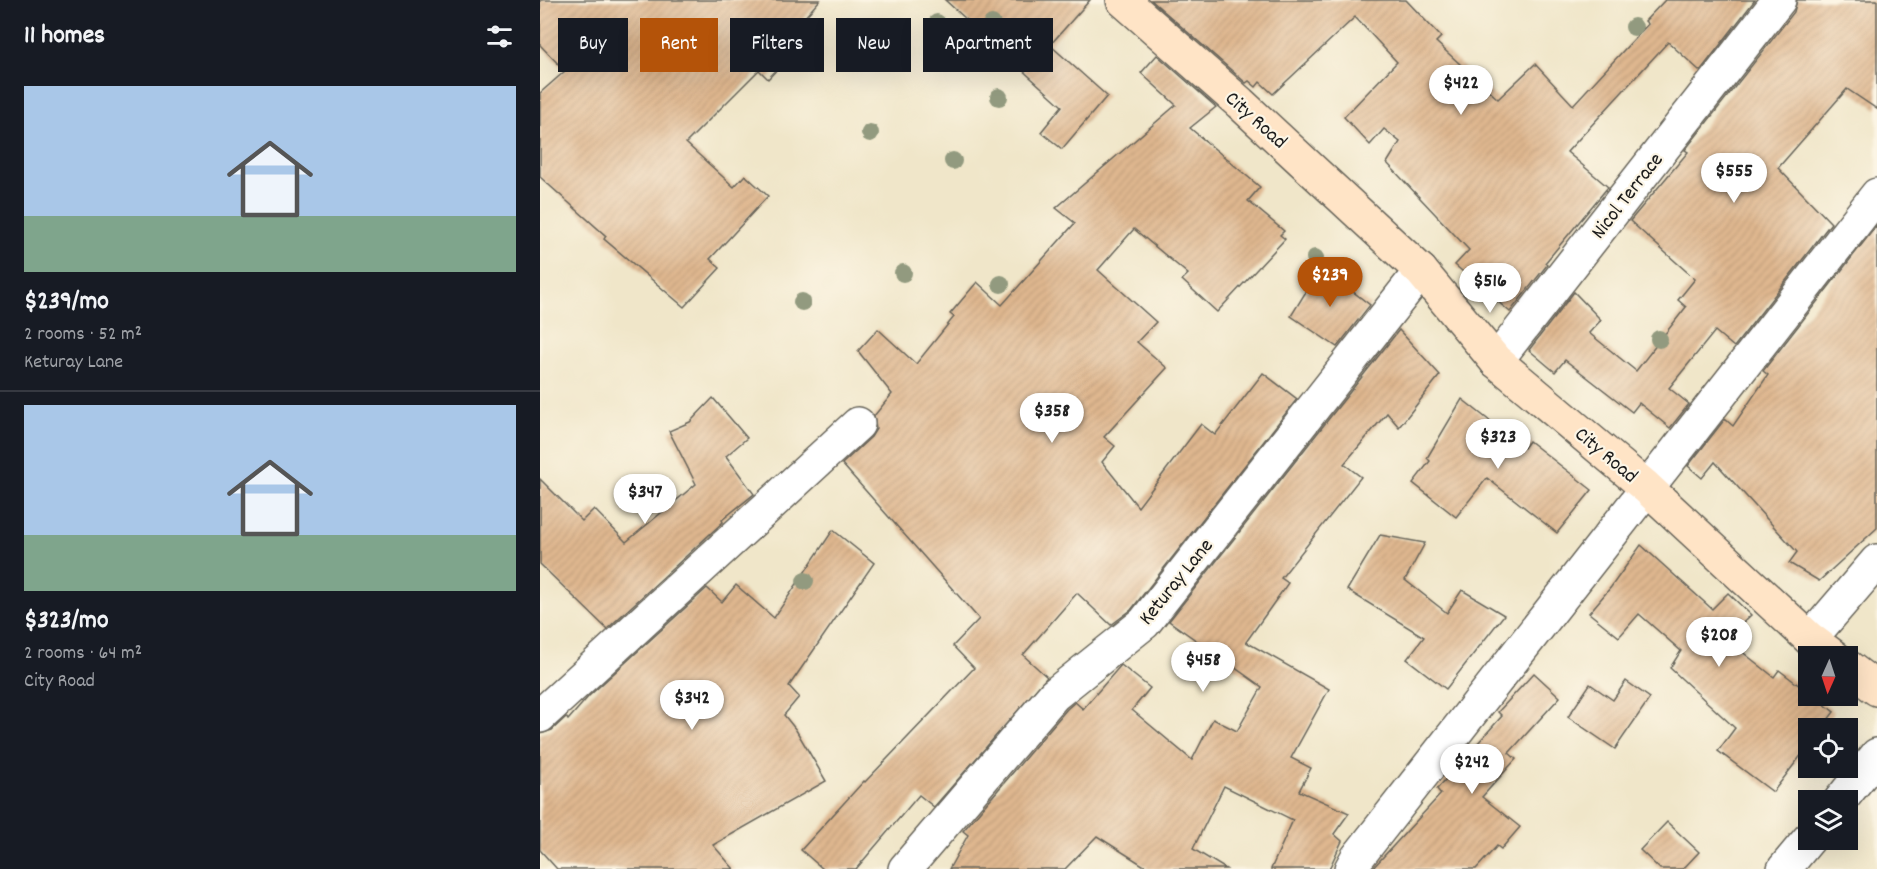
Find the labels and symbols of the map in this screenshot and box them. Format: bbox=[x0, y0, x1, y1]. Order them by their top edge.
pin: $422 bbox=[1425, 65, 1497, 116]
street label: City Road bbox=[1217, 85, 1293, 157]
street label: Nicol Terrace bbox=[1585, 147, 1672, 246]
pin: $555 bbox=[1698, 153, 1770, 204]
pin: $239 bbox=[1294, 257, 1366, 308]
pin: $516 bbox=[1454, 263, 1526, 314]
pin: $358 bbox=[1016, 393, 1088, 444]
pin: $323 bbox=[1462, 419, 1534, 470]
street label: City Road bbox=[1567, 421, 1643, 492]
pin: $347 bbox=[609, 474, 681, 525]
street label: Keturay Lane bbox=[1133, 533, 1222, 633]
pin: $208 bbox=[1683, 617, 1755, 668]
pin: $458 bbox=[1167, 642, 1239, 693]
north arrow bbox=[1798, 646, 1858, 706]
pin: $342 bbox=[656, 680, 728, 731]
pin: $242 bbox=[1436, 744, 1508, 795]

